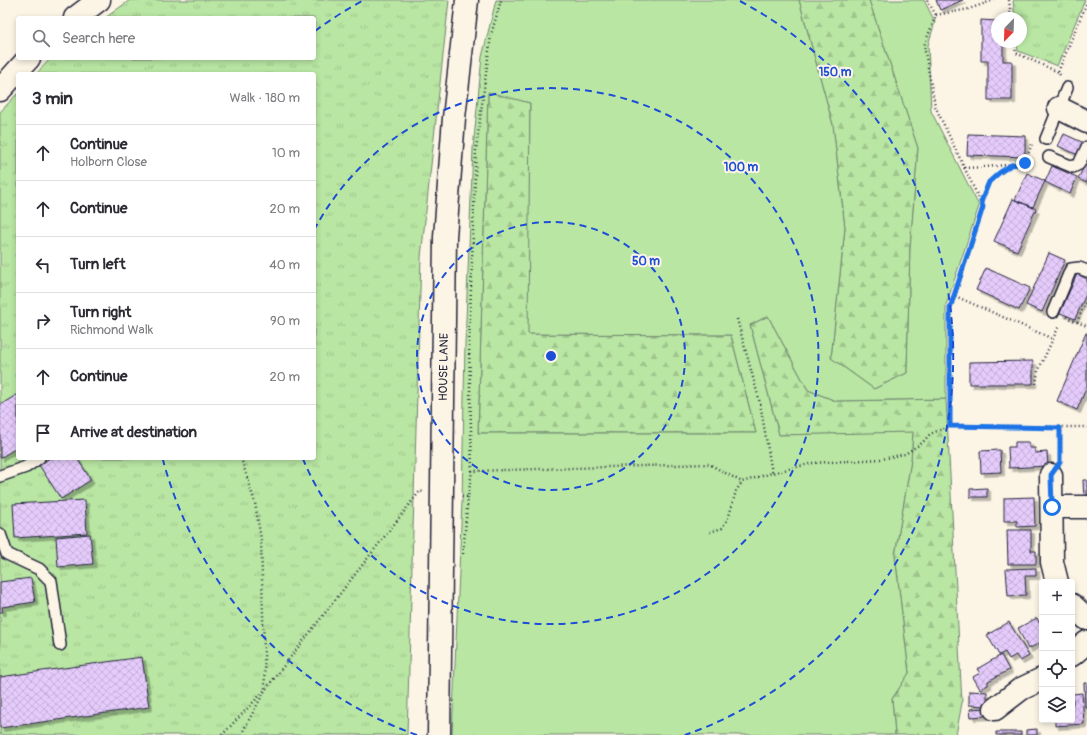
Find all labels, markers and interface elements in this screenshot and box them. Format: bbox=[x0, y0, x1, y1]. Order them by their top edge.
north arrow bbox=[991, 12, 1027, 48]
search box bbox=[16, 16, 316, 60]
icon: search bbox=[30, 27, 52, 49]
text: Search here bbox=[62, 29, 135, 48]
text: 150 m bbox=[819, 65, 852, 80]
text: 3 min bbox=[32, 88, 73, 109]
text: Walk · 180 m bbox=[230, 90, 300, 106]
text: Continue bbox=[70, 135, 128, 154]
icon: ahead bbox=[32, 142, 54, 164]
text: 10 m bbox=[272, 145, 300, 161]
text: Holborn Close bbox=[70, 154, 147, 170]
route end bbox=[1016, 154, 1034, 172]
text: 100 m bbox=[724, 160, 759, 175]
icon: ahead bbox=[32, 198, 54, 220]
text: Continue bbox=[70, 199, 128, 218]
text: 20 m bbox=[269, 201, 300, 217]
icon: left bbox=[32, 254, 54, 276]
text: 50 m bbox=[632, 254, 660, 269]
text: Turn left bbox=[70, 255, 126, 274]
text: 40 m bbox=[269, 257, 300, 273]
text: Turn right bbox=[70, 303, 131, 322]
icon: right bbox=[32, 310, 54, 332]
text: 90 m bbox=[270, 313, 300, 329]
text: Richmond Walk bbox=[70, 322, 153, 338]
street label: HOUSE LANE bbox=[436, 333, 452, 401]
centre of rings bbox=[544, 349, 558, 363]
icon: ahead bbox=[32, 366, 54, 388]
text: Continue bbox=[70, 367, 128, 386]
text: 20 m bbox=[269, 369, 300, 385]
icon: arrive bbox=[32, 422, 54, 444]
text: Arrive at destination bbox=[70, 423, 197, 442]
route start bbox=[1043, 498, 1061, 516]
map controls bbox=[1039, 579, 1075, 723]
button: + bbox=[1039, 579, 1075, 615]
button: − bbox=[1039, 615, 1075, 651]
button: locate bbox=[1039, 651, 1075, 687]
button: layers bbox=[1039, 687, 1075, 723]

